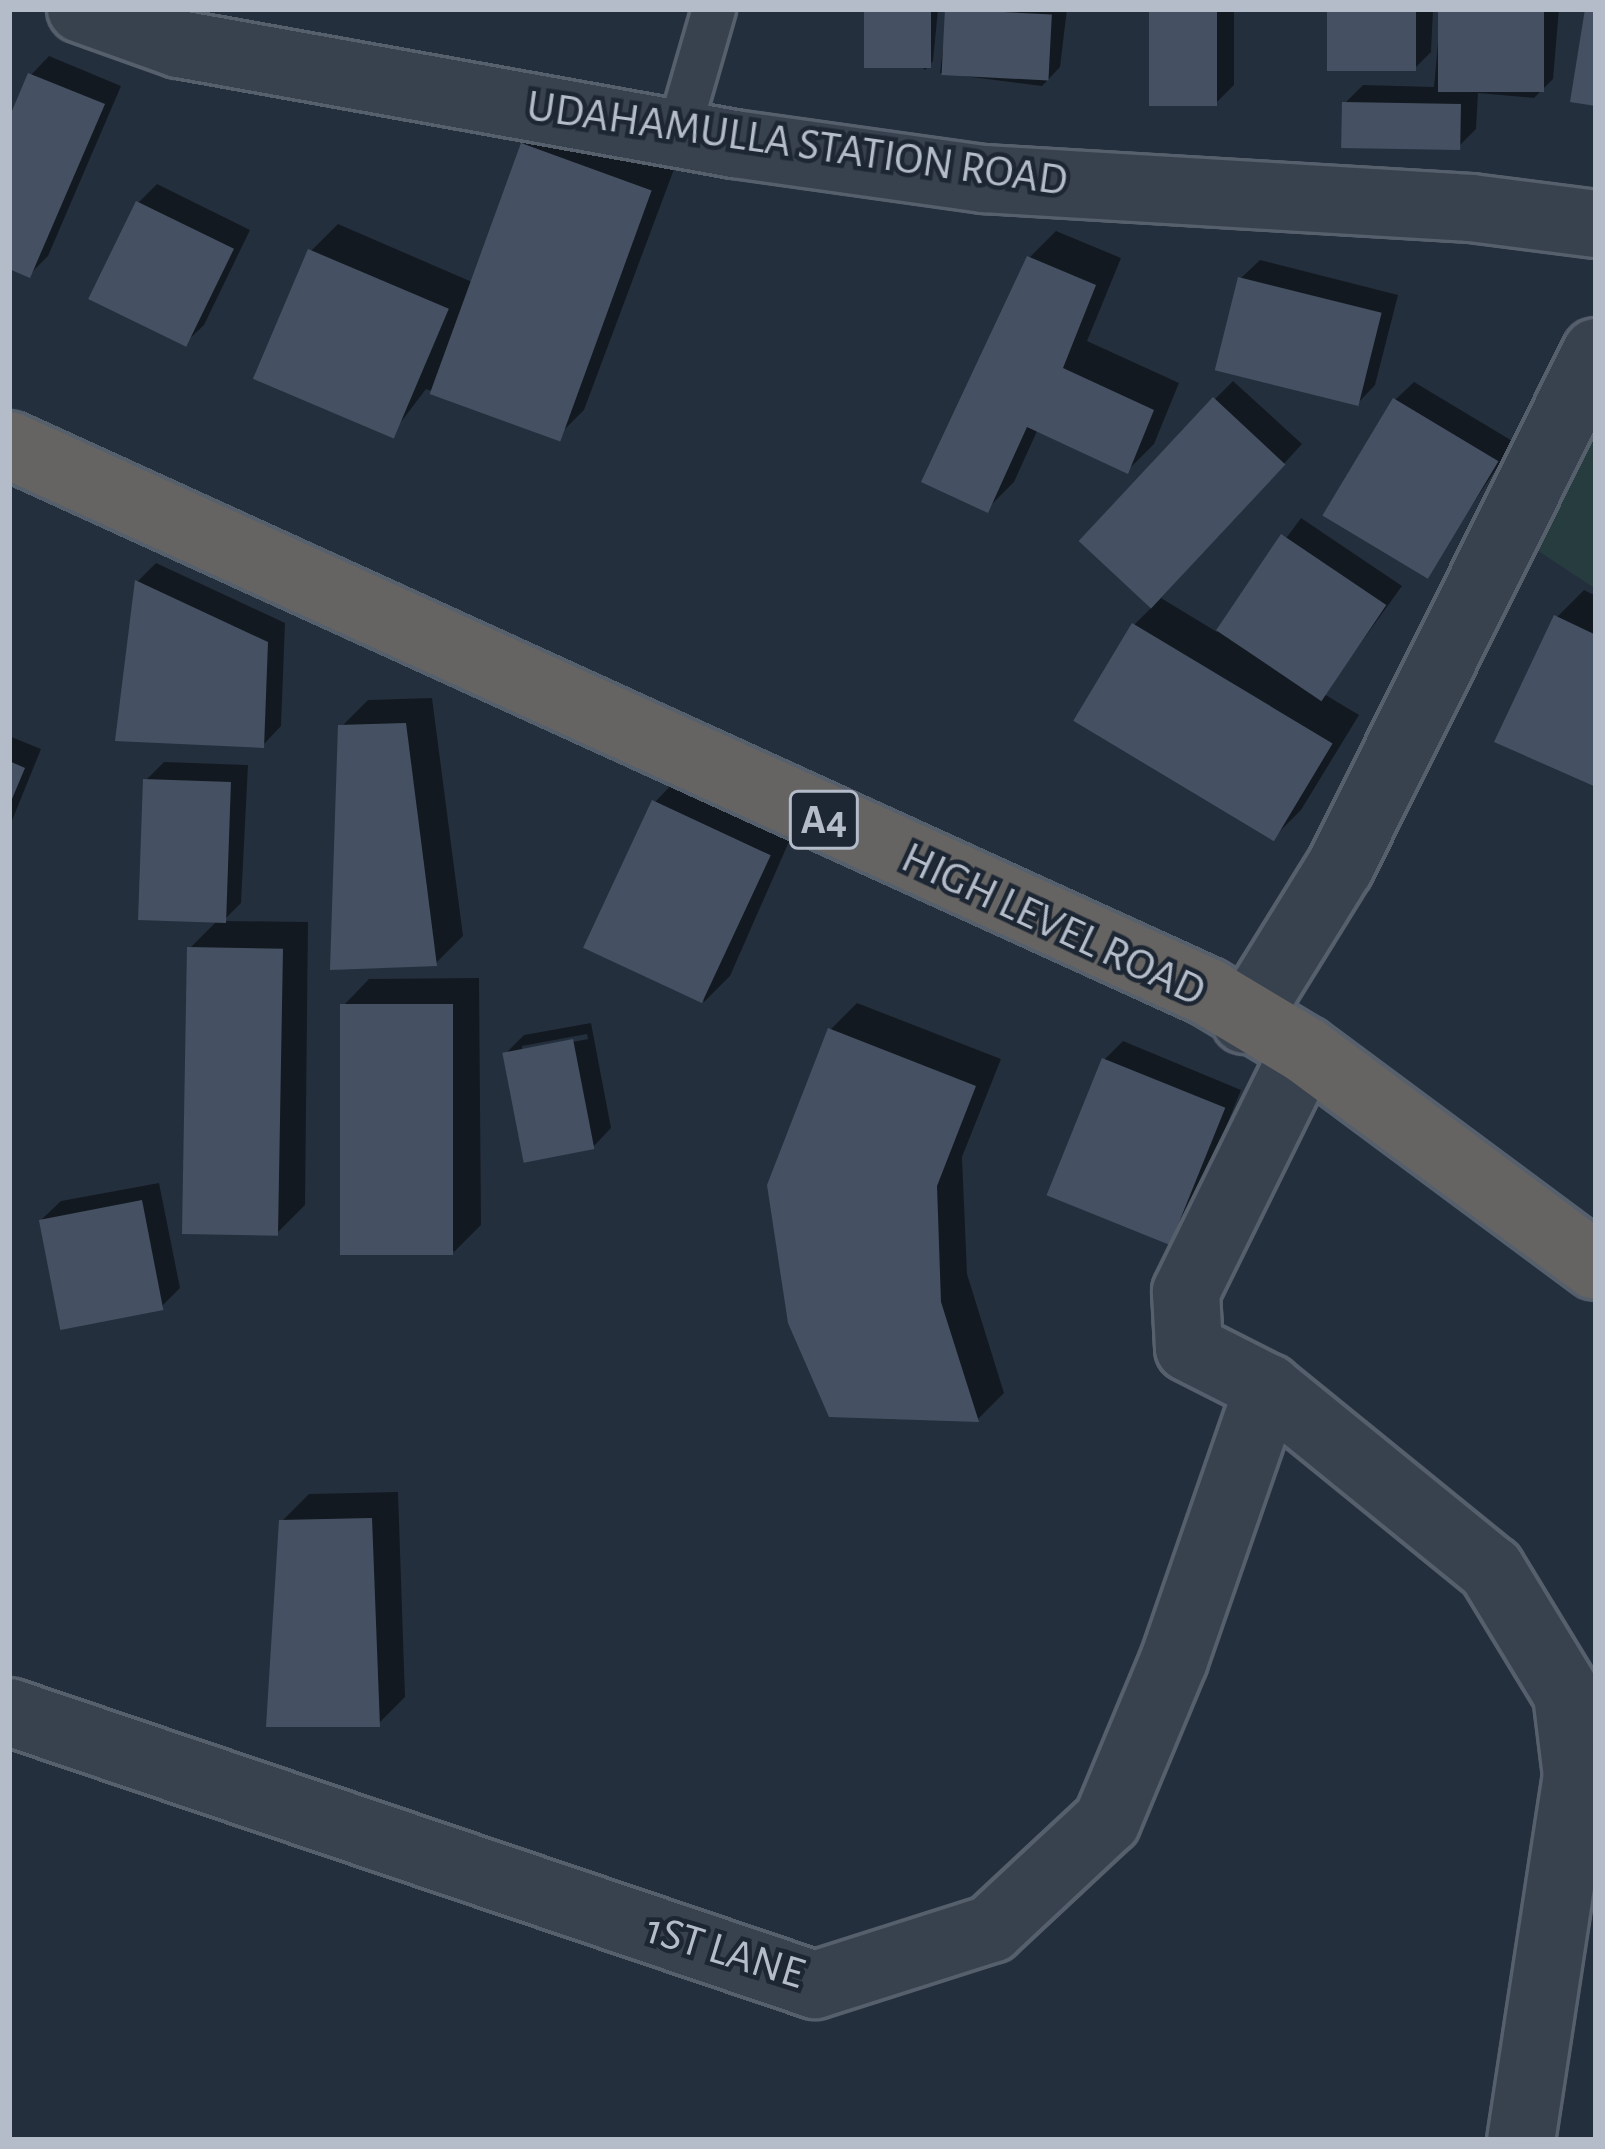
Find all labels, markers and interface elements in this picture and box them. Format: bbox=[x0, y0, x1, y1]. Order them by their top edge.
street label: UDAHAMULLA STATION ROAD bbox=[523, 79, 1071, 209]
road number: A4 bbox=[788, 784, 860, 856]
street label: HIGH LEVEL ROAD bbox=[893, 831, 1213, 1019]
street label: 1ST LANE bbox=[639, 1902, 811, 2002]

